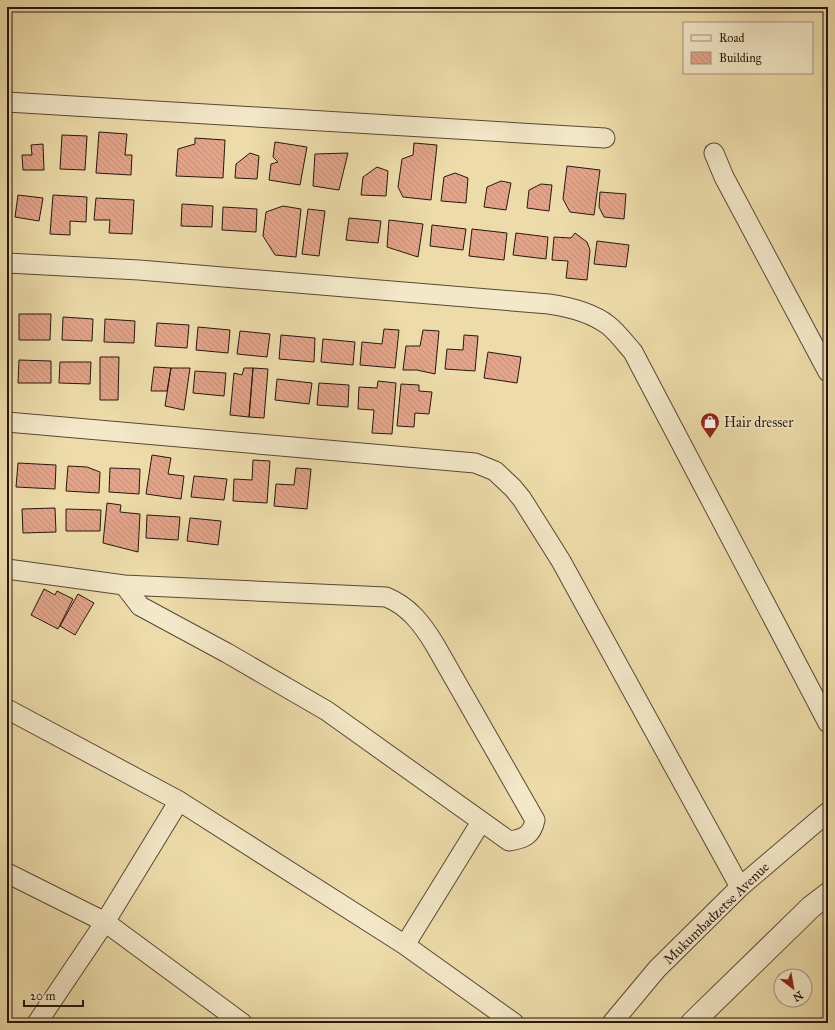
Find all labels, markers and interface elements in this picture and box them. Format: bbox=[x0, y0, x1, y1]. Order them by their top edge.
legend bbox=[683, 22, 813, 74]
text: Road bbox=[719, 31, 745, 45]
text: Building bbox=[719, 51, 762, 66]
shop icon: Hair dresser bbox=[699, 411, 721, 439]
place label: Hair dresser bbox=[724, 414, 794, 431]
street label: Mukumbadzetse Avenue bbox=[660, 858, 773, 968]
north arrow bbox=[773, 968, 813, 1008]
scale bar bbox=[24, 982, 83, 1008]
text: N bbox=[790, 988, 805, 1004]
text: 20 m bbox=[30, 989, 56, 1003]

